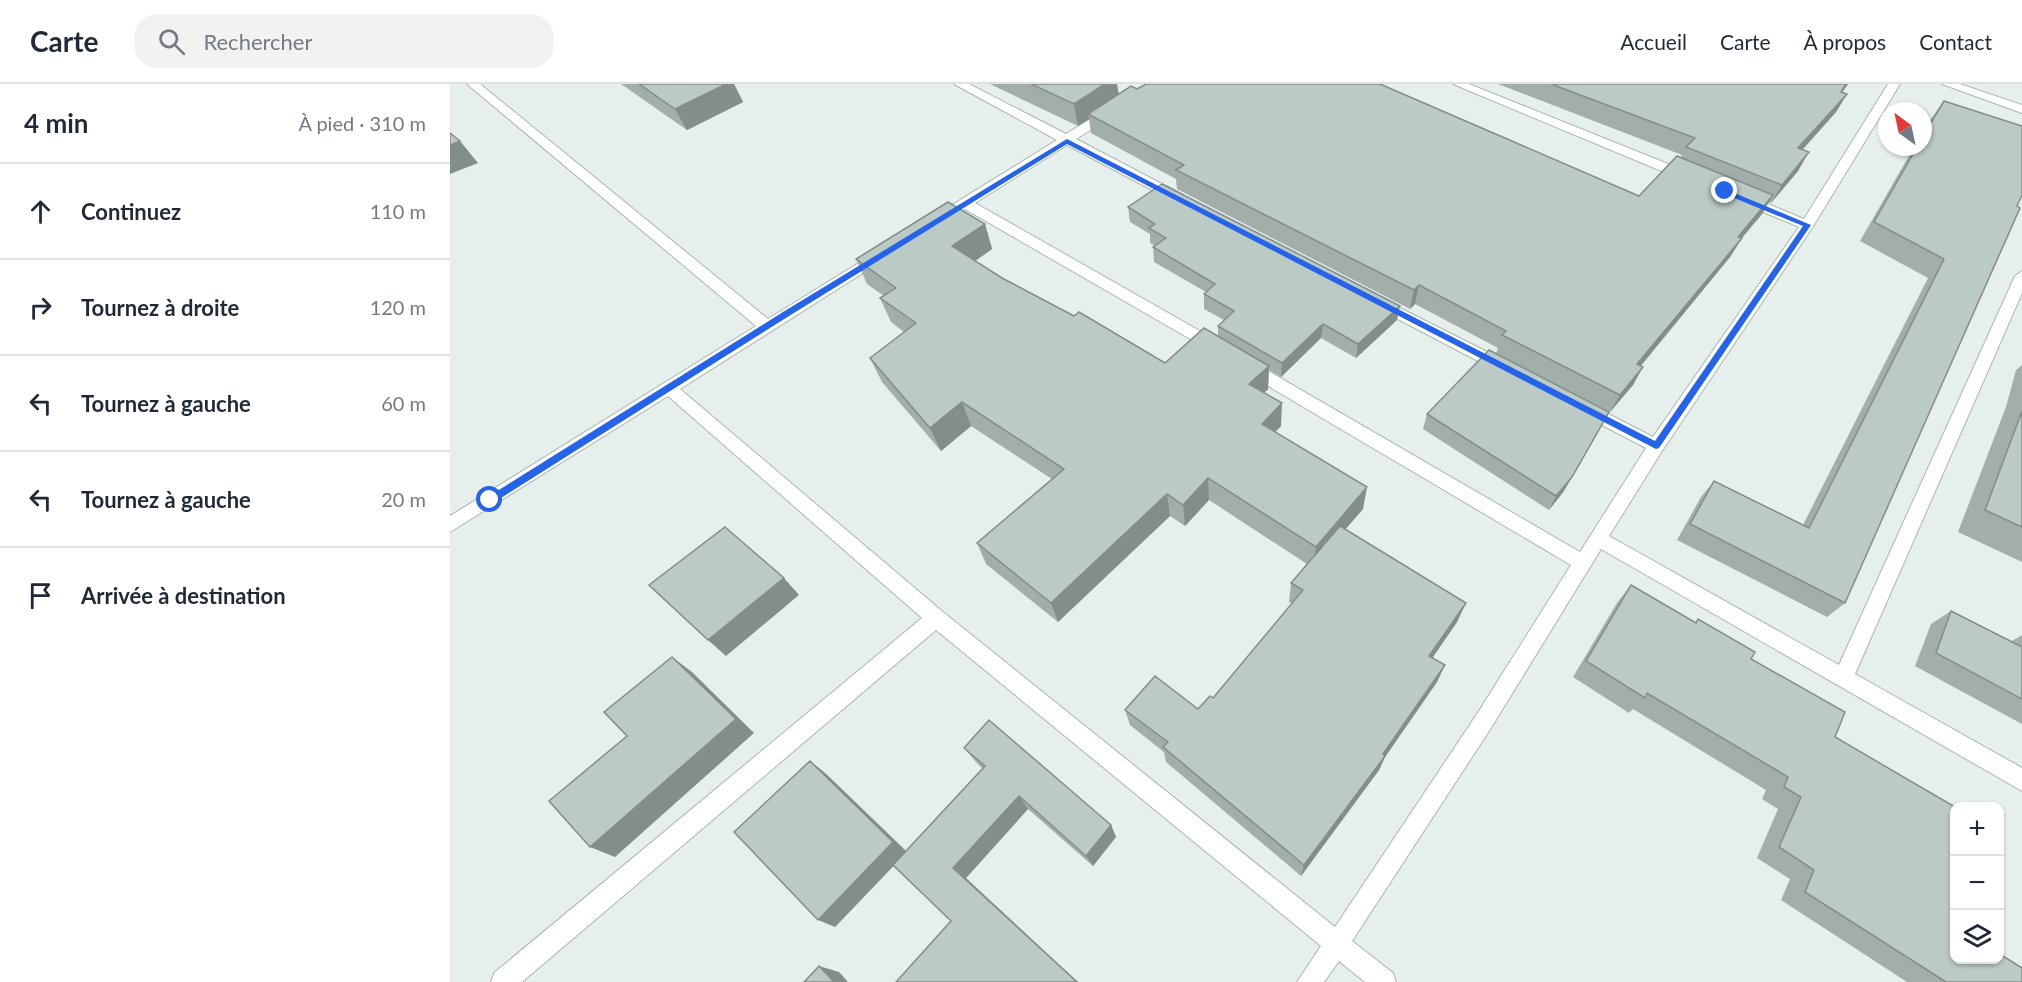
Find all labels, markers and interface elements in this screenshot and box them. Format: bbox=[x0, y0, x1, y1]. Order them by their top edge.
search box bbox=[134, 14, 554, 68]
text: Carte bbox=[30, 24, 98, 58]
icon: search bbox=[155, 25, 188, 58]
text: Rechercher bbox=[203, 28, 312, 55]
text: Accueil bbox=[1620, 29, 1687, 54]
text: Carte bbox=[1720, 29, 1771, 54]
text: À propos bbox=[1804, 29, 1886, 54]
text: Contact bbox=[1919, 29, 1992, 54]
north arrow bbox=[1878, 102, 1932, 156]
text: 4 min bbox=[24, 107, 88, 139]
text: À pied · 310 m bbox=[298, 111, 426, 135]
route end bbox=[1711, 177, 1737, 203]
icon: ahead bbox=[24, 195, 57, 228]
text: Continuez bbox=[81, 198, 181, 225]
text: 110 m bbox=[370, 199, 426, 223]
icon: right bbox=[24, 291, 57, 324]
text: Tournez à droite bbox=[81, 294, 239, 321]
text: 120 m bbox=[370, 295, 426, 319]
icon: left bbox=[24, 387, 57, 420]
text: Tournez à gauche bbox=[81, 390, 251, 417]
text: 60 m bbox=[381, 391, 426, 415]
icon: left bbox=[24, 483, 57, 516]
text: Tournez à gauche bbox=[81, 486, 251, 513]
route start bbox=[476, 486, 502, 512]
text: 20 m bbox=[381, 487, 426, 511]
icon: arrive bbox=[24, 579, 57, 612]
text: Arrivée à destination bbox=[81, 582, 286, 609]
map controls bbox=[1950, 802, 2004, 964]
button: + bbox=[1950, 802, 2004, 856]
button: − bbox=[1950, 856, 2004, 910]
button: layers bbox=[1950, 910, 2004, 964]

